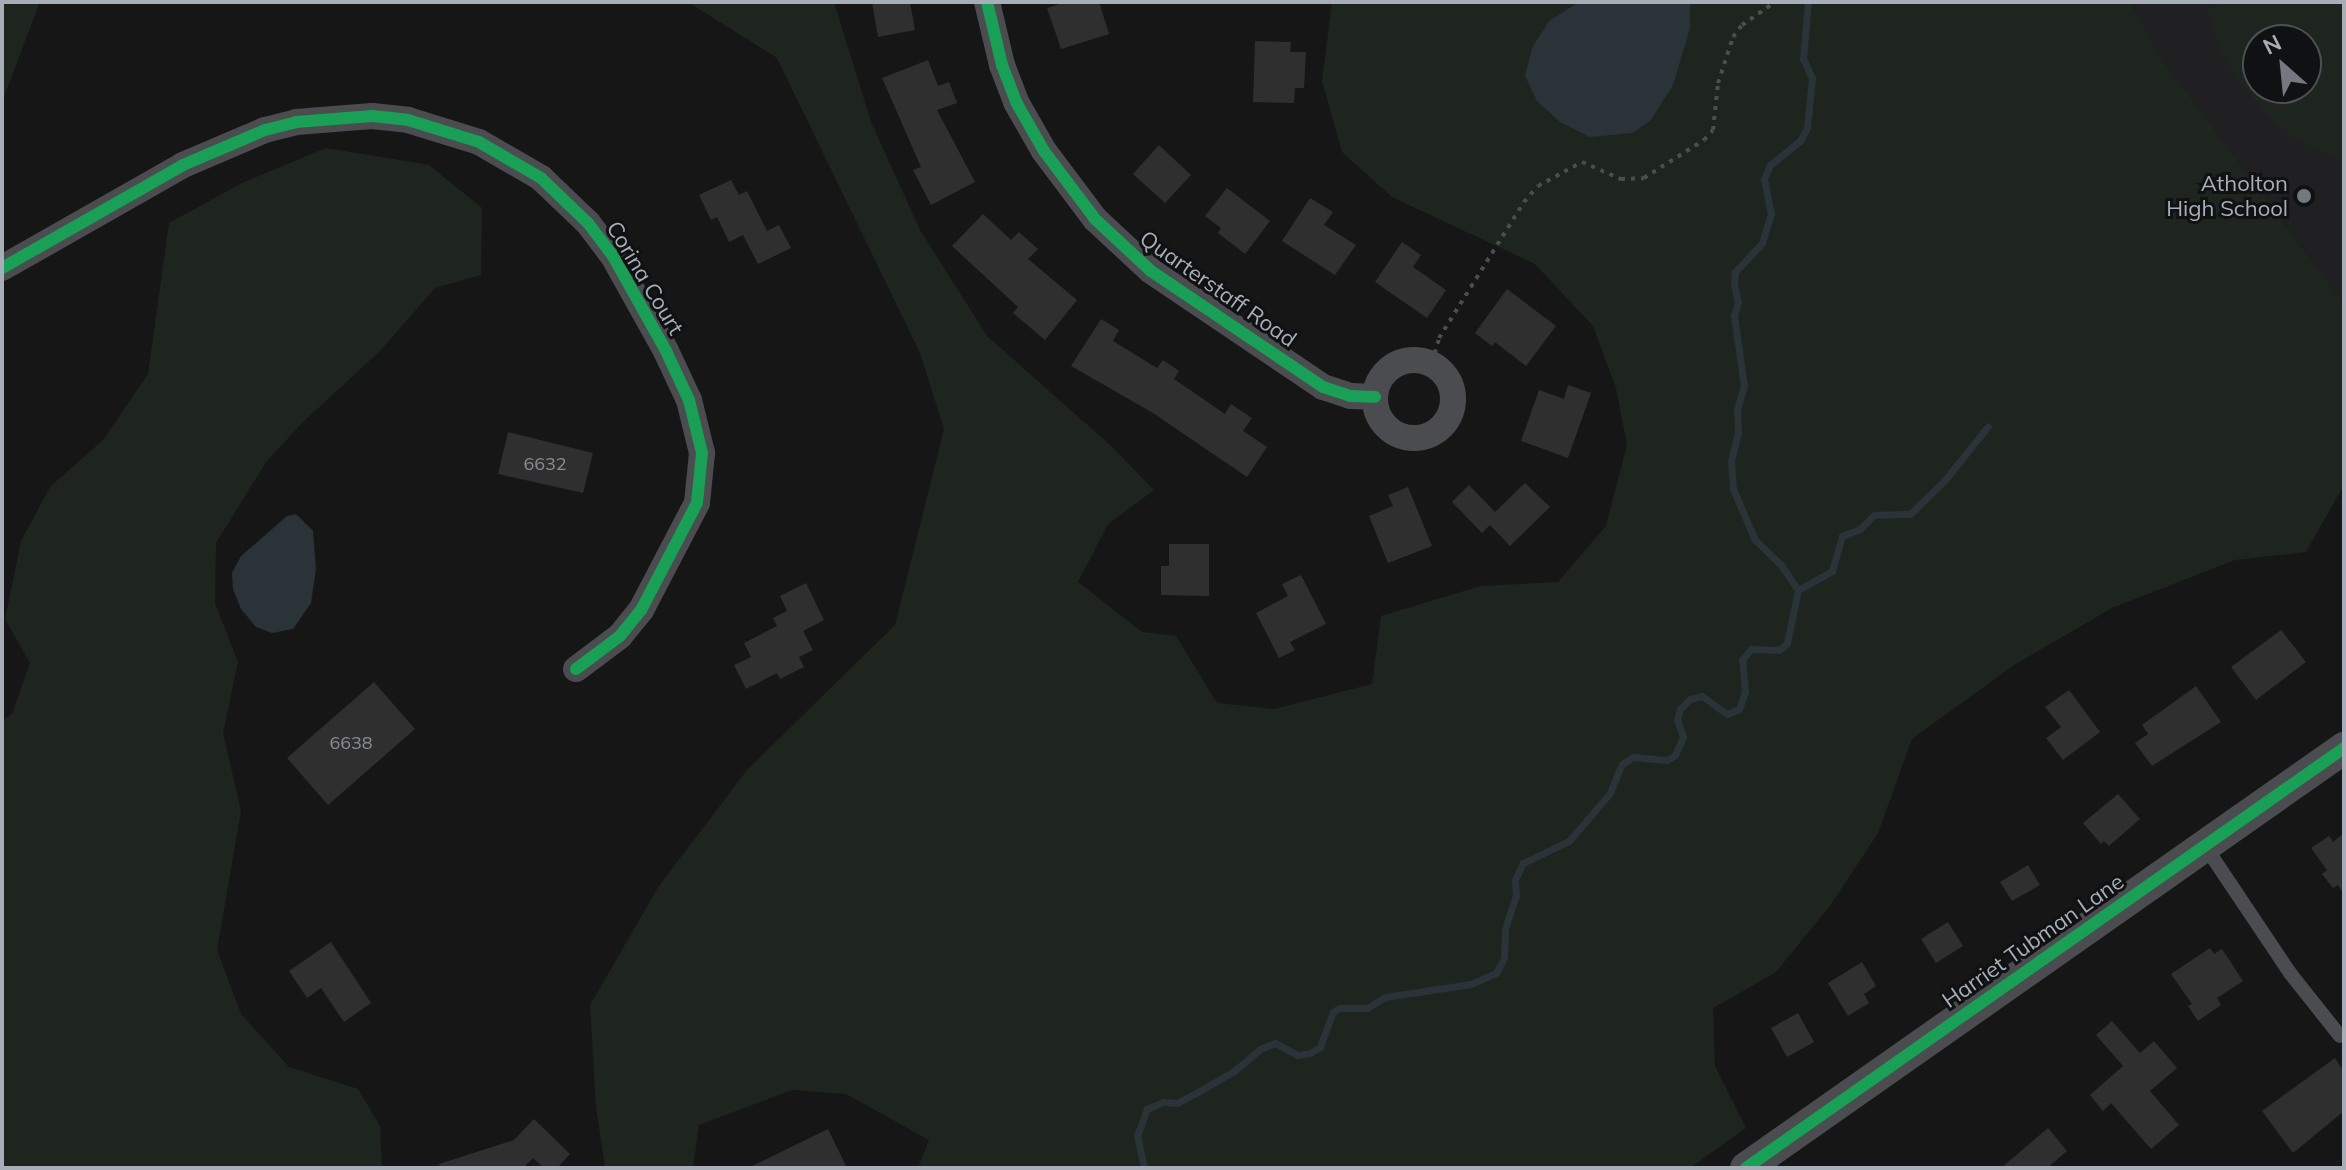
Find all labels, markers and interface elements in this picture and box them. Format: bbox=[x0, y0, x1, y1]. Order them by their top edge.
north arrow bbox=[2242, 24, 2322, 104]
text: N bbox=[2258, 28, 2286, 61]
place label: Atholton High School bbox=[2166, 170, 2288, 222]
marker: Atholton High School bbox=[2295, 187, 2313, 205]
street label: Corina Court bbox=[601, 216, 689, 340]
street label: Quarterstaff Road bbox=[1135, 225, 1301, 353]
house number: 6632 bbox=[523, 453, 567, 475]
house number: 6638 bbox=[329, 732, 373, 754]
street label: Harriet Tubman Lane bbox=[1937, 868, 2129, 1014]

